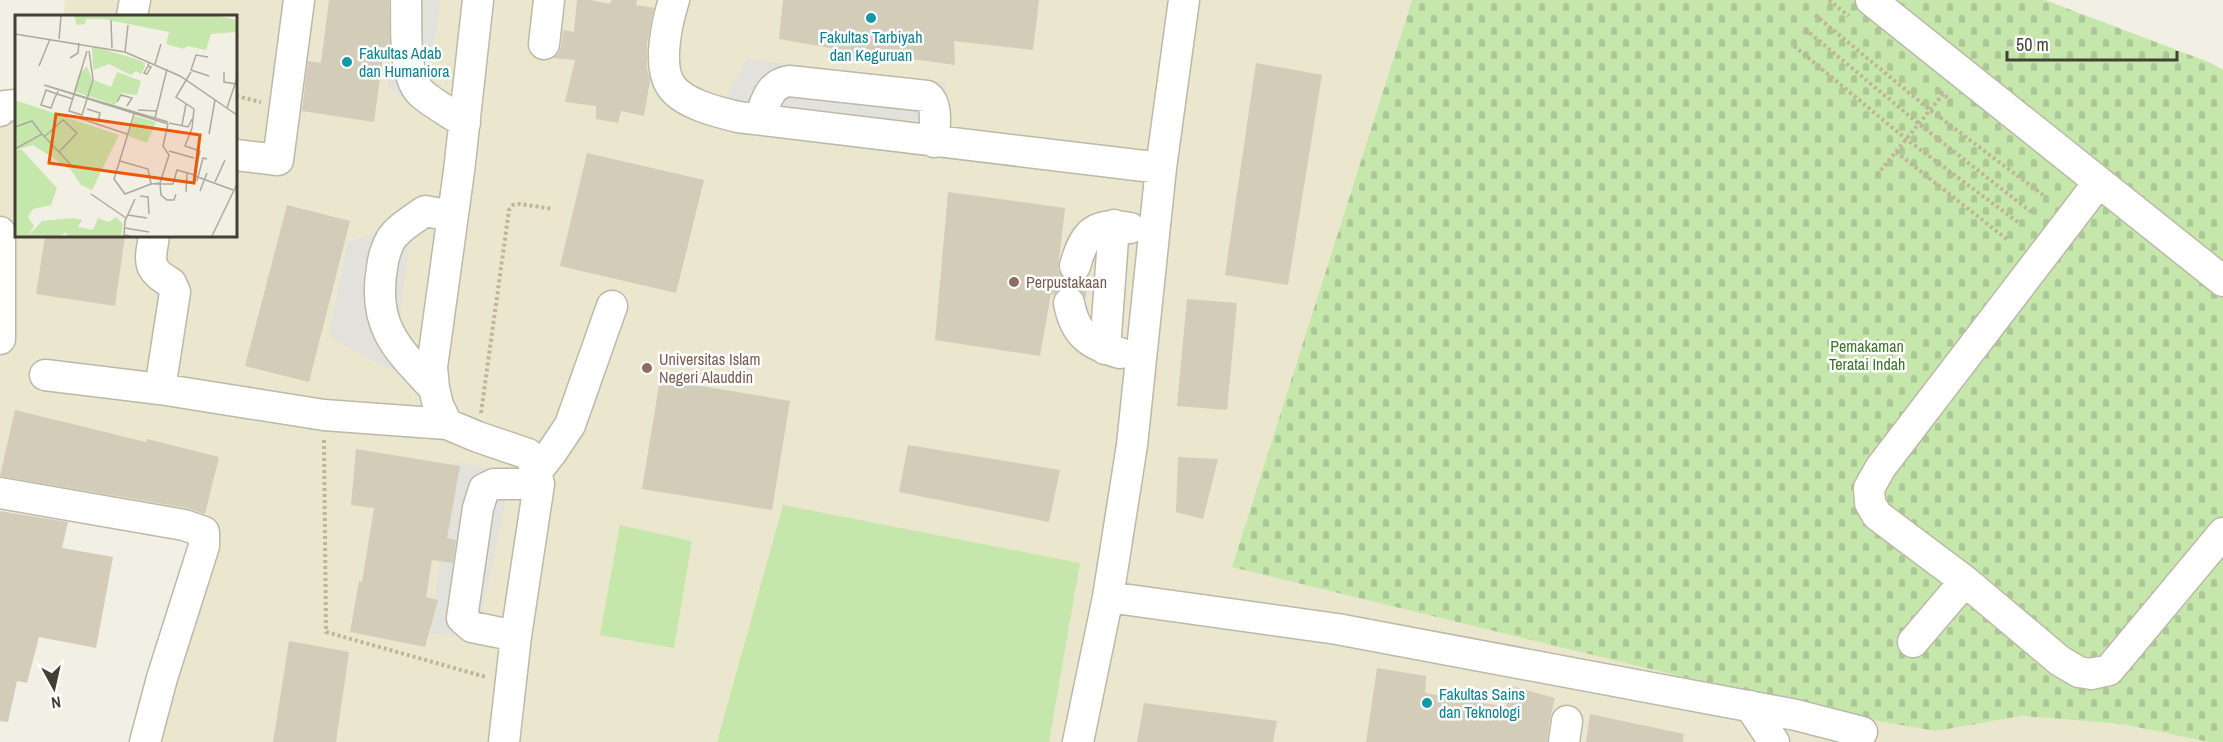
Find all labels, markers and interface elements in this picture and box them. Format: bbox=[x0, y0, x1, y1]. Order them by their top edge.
marker: Fakultas Tarbiyah dan Keguruan bbox=[864, 11, 878, 25]
inset map bbox=[15, 15, 237, 237]
scale bar bbox=[2007, 24, 2176, 62]
place label: Fakultas Tarbiyah dan Keguruan bbox=[820, 26, 922, 66]
text: 50 m bbox=[2016, 32, 2049, 57]
place label: Fakultas Adab dan Humaniora bbox=[359, 42, 450, 82]
marker: Fakultas Adab dan Humaniora bbox=[340, 55, 354, 69]
place label: Perpustakaan bbox=[1026, 271, 1107, 293]
marker: Perpustakaan bbox=[1007, 275, 1021, 289]
park label: Pemakaman Teratai Indah bbox=[1829, 335, 1905, 375]
place label: Universitas Islam Negeri Alauddin bbox=[659, 348, 760, 388]
marker: Universitas Islam Negeri Alauddin bbox=[640, 361, 654, 375]
north arrow bbox=[24, 658, 84, 718]
place label: Fakultas Sains dan Teknologi bbox=[1439, 683, 1525, 723]
text: N bbox=[50, 691, 62, 714]
marker: Fakultas Sains dan Teknologi bbox=[1420, 696, 1434, 710]

